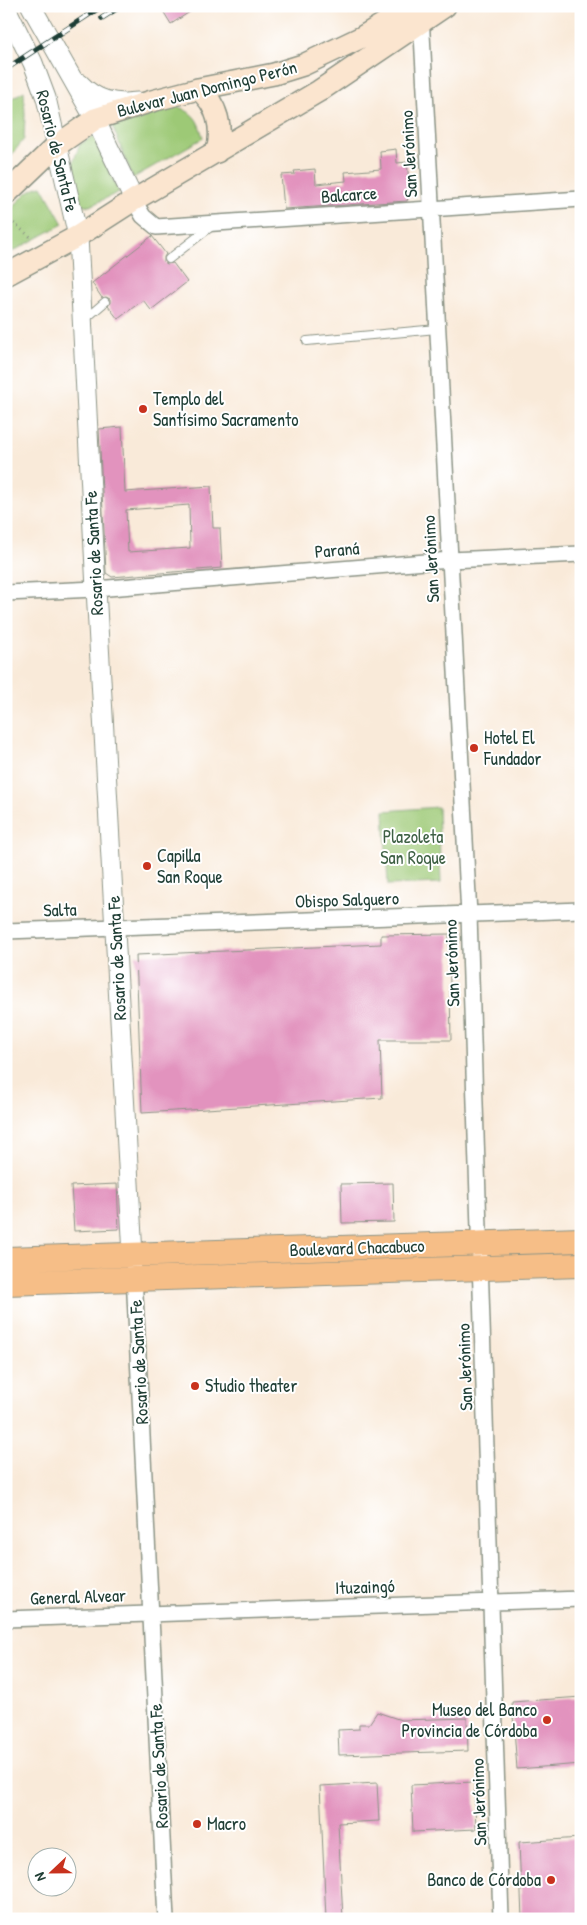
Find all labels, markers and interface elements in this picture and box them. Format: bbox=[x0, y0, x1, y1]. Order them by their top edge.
street label: Bulevar Juan Domingo Perón bbox=[114, 54, 299, 123]
street label: Rosario de Santa Fe bbox=[30, 87, 85, 214]
street label: San Jerónimo bbox=[394, 110, 423, 198]
street label: Balcarce bbox=[320, 180, 378, 209]
place label: Templo del Santísimo Sacramento bbox=[153, 386, 299, 432]
marker: Templo del Santísimo Sacramento bbox=[137, 403, 149, 415]
street label: Rosario de Santa Fe bbox=[78, 490, 109, 616]
street label: San Jerónimo bbox=[416, 515, 445, 603]
street label: Paraná bbox=[313, 535, 360, 564]
place label: Hotel El Fundador bbox=[483, 725, 541, 771]
marker: Hotel El Fundador bbox=[468, 742, 480, 754]
park label: Plazoleta San Roque bbox=[380, 824, 446, 870]
place label: Capilla San Roque bbox=[157, 843, 223, 889]
marker: Capilla San Roque bbox=[141, 860, 153, 872]
street label: Obispo Salguero bbox=[294, 885, 399, 914]
street label: Rosario de Santa Fe bbox=[101, 895, 132, 1021]
street label: Salta bbox=[43, 896, 77, 923]
street label: San Jerónimo bbox=[437, 919, 466, 1007]
street label: Boulevard Chacabuco bbox=[289, 1233, 425, 1262]
street label: Rosario de Santa Fe bbox=[123, 1299, 154, 1425]
street label: San Jerónimo bbox=[450, 1323, 479, 1411]
place label: Studio theater bbox=[205, 1373, 297, 1398]
marker: Studio theater bbox=[189, 1380, 201, 1392]
street label: Ituzaingó bbox=[335, 1573, 395, 1600]
street label: General Alvear bbox=[30, 1582, 126, 1611]
place label: Museo del Banco Provincia de Córdoba bbox=[401, 1697, 537, 1743]
street label: Rosario de Santa Fe bbox=[143, 1703, 174, 1829]
marker: Museo del Banco Provincia de Córdoba bbox=[541, 1714, 553, 1726]
street label: San Jerónimo bbox=[464, 1758, 493, 1846]
place label: Macro bbox=[207, 1811, 246, 1836]
marker: Macro bbox=[191, 1818, 203, 1830]
north arrow bbox=[28, 1848, 78, 1898]
place label: Banco de Córdoba bbox=[427, 1867, 541, 1892]
text: N bbox=[29, 1870, 50, 1884]
marker: Banco de Córdoba bbox=[545, 1874, 557, 1886]

